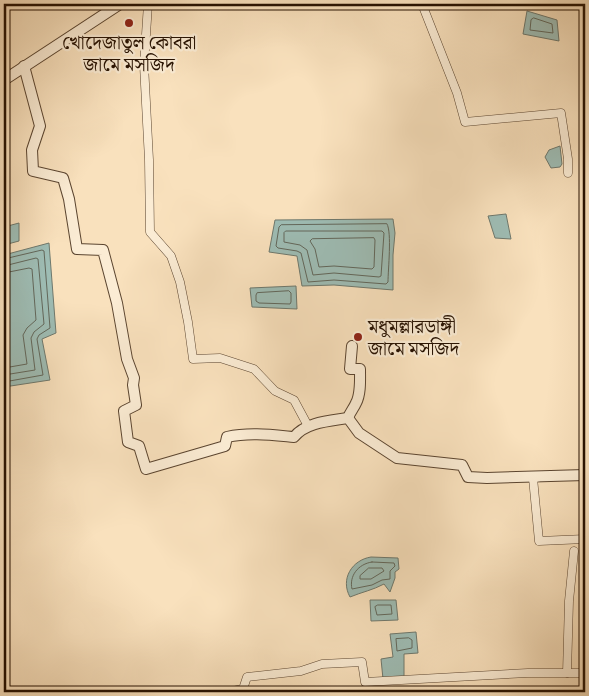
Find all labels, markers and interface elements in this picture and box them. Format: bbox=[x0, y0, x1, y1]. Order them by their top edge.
marker: খোদেজাতুল কোবরা জামে মসজিদ bbox=[123, 17, 135, 29]
place label: খোদেজাতুল কোবরা জামে মসজিদ bbox=[62, 30, 196, 77]
place label: মধুমল্লারডাঙ্গী জামে মসজিদ bbox=[367, 314, 461, 361]
marker: মধুমল্লারডাঙ্গী জামে মসজিদ bbox=[352, 331, 364, 343]

